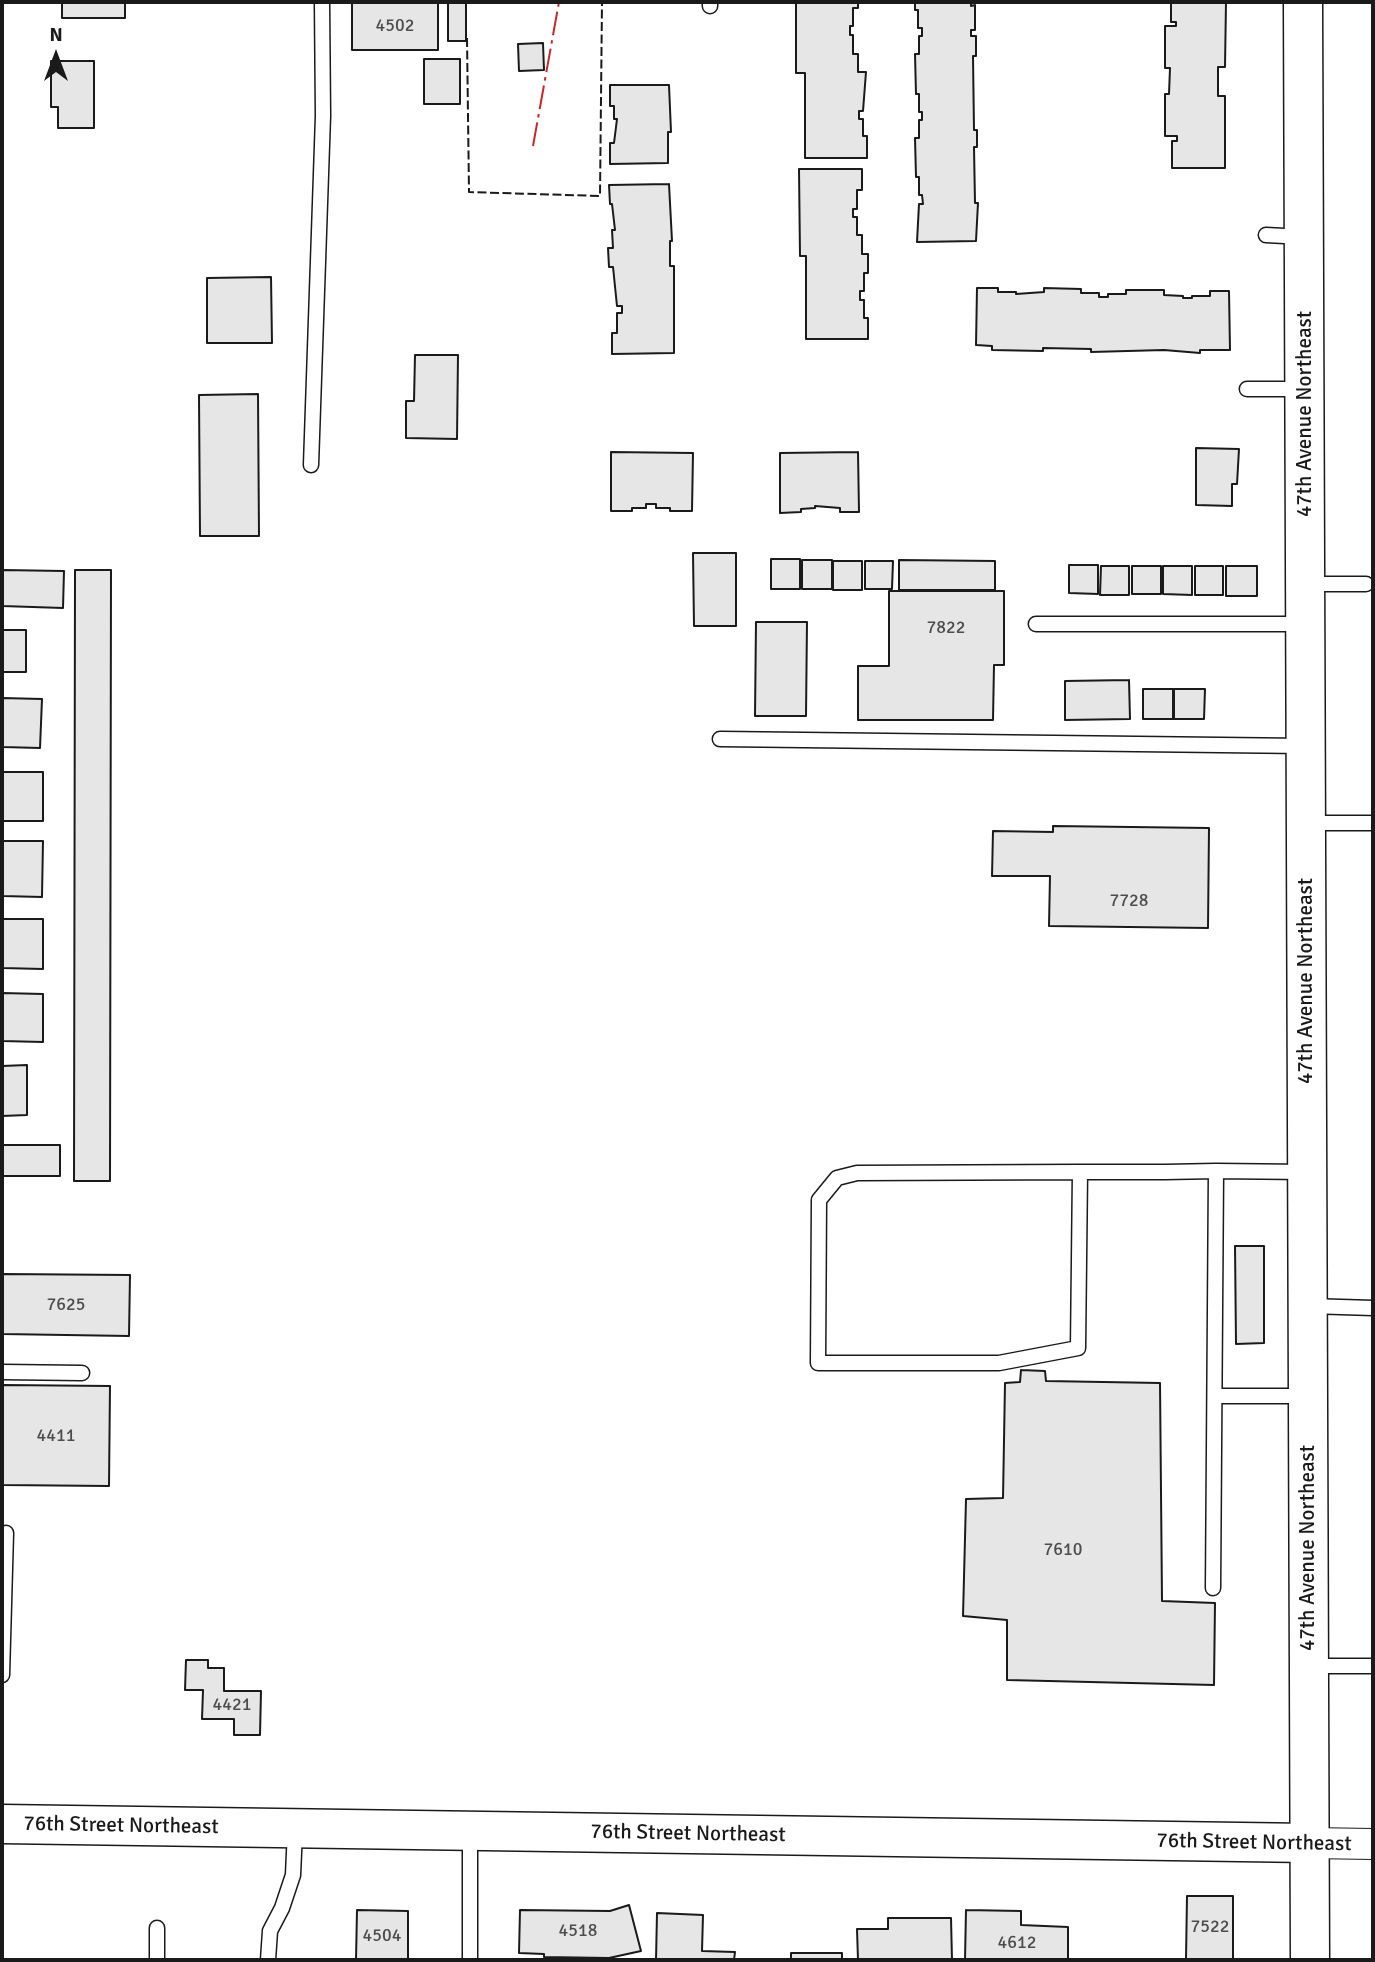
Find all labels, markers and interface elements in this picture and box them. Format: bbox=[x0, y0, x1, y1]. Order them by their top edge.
house number: 4502 bbox=[376, 15, 414, 37]
north arrow bbox=[21, 21, 91, 91]
text: N bbox=[49, 23, 63, 47]
street label: 47th Avenue Northeast bbox=[1292, 311, 1318, 517]
house number: 7822 bbox=[927, 617, 965, 639]
street label: 47th Avenue Northeast bbox=[1293, 878, 1319, 1084]
house number: 7728 bbox=[1110, 890, 1148, 912]
house number: 7625 bbox=[47, 1294, 85, 1316]
house number: 4411 bbox=[37, 1425, 75, 1447]
street label: 47th Avenue Northeast bbox=[1295, 1445, 1321, 1651]
house number: 7610 bbox=[1044, 1539, 1082, 1561]
house number: 4421 bbox=[213, 1694, 251, 1716]
street label: 76th Street Northeast bbox=[23, 1812, 219, 1840]
street label: 76th Street Northeast bbox=[590, 1820, 786, 1848]
street label: 76th Street Northeast bbox=[1156, 1829, 1352, 1857]
house number: 7522 bbox=[1191, 1916, 1229, 1938]
house number: 4518 bbox=[559, 1920, 597, 1942]
house number: 4504 bbox=[363, 1925, 401, 1947]
house number: 4612 bbox=[998, 1932, 1036, 1954]

